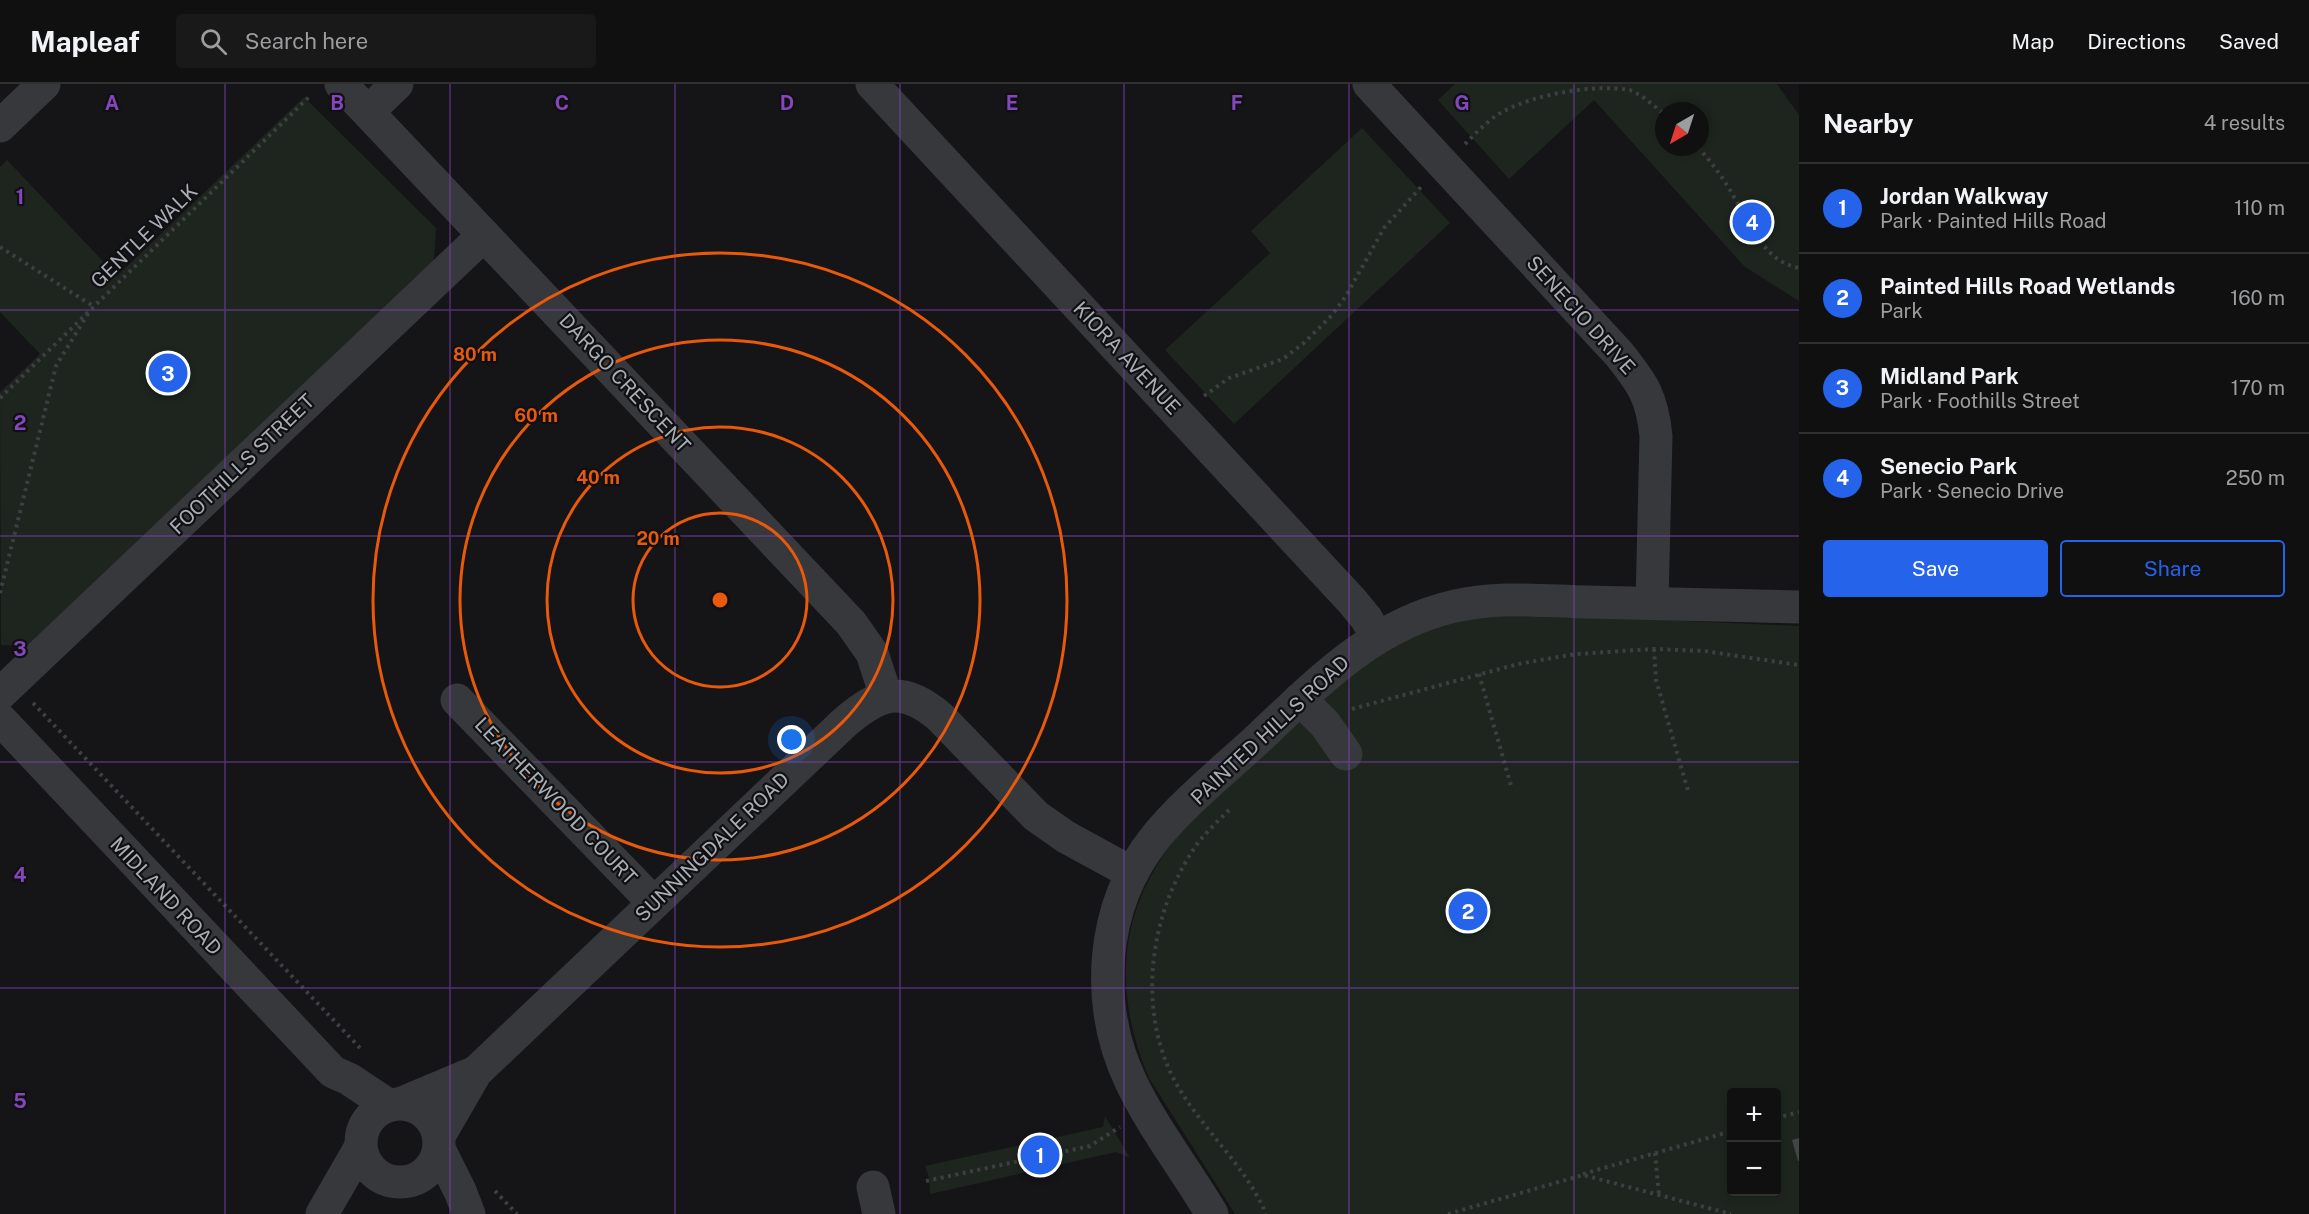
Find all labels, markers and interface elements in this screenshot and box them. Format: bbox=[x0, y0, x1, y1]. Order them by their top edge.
search box bbox=[176, 14, 596, 68]
text: Mapleaf bbox=[30, 25, 140, 58]
icon: search bbox=[197, 25, 230, 58]
text: Search here bbox=[245, 28, 368, 54]
text: Map bbox=[2012, 29, 2054, 54]
text: Directions bbox=[2087, 29, 2186, 54]
text: Saved bbox=[2219, 29, 2279, 54]
text: A bbox=[105, 91, 119, 115]
text: B bbox=[330, 91, 344, 115]
text: C bbox=[555, 91, 569, 115]
text: D bbox=[780, 91, 794, 115]
text: E bbox=[1006, 91, 1018, 115]
text: F bbox=[1231, 91, 1243, 115]
text: G bbox=[1454, 91, 1470, 115]
north arrow bbox=[1655, 102, 1709, 156]
text: Nearby bbox=[1823, 108, 1913, 139]
text: 4 results bbox=[2204, 111, 2285, 135]
street label: GENTLE WALK bbox=[86, 179, 202, 293]
text: Jordan Walkway bbox=[1880, 183, 2048, 209]
text: 1 bbox=[16, 185, 24, 209]
text: 1 bbox=[1838, 196, 1847, 220]
text: 110 m bbox=[2234, 196, 2285, 220]
pin: 4 bbox=[1732, 200, 1772, 244]
text: Park · Painted Hills Road bbox=[1880, 209, 2106, 233]
street label: SENECIO DRIVE bbox=[1521, 251, 1641, 379]
text: Painted Hills Road Wetlands bbox=[1880, 273, 2175, 299]
text: 2 bbox=[1836, 286, 1849, 310]
text: 160 m bbox=[2230, 286, 2285, 310]
street label: KIORA AVENUE bbox=[1068, 296, 1186, 420]
text: Park bbox=[1880, 299, 1923, 323]
street label: DARGO CRESCENT bbox=[554, 309, 696, 458]
text: 80 m bbox=[453, 344, 497, 365]
pin: 3 bbox=[148, 350, 188, 396]
text: Midland Park bbox=[1880, 363, 2019, 389]
text: 3 bbox=[1836, 376, 1849, 400]
text: 170 m bbox=[2231, 376, 2285, 400]
street label: FOOTHILLS STREET bbox=[165, 389, 319, 539]
text: Park · Foothills Street bbox=[1880, 389, 2080, 413]
text: 60 m bbox=[514, 405, 558, 426]
text: 2 bbox=[14, 411, 26, 435]
text: Senecio Park bbox=[1880, 453, 2017, 479]
text: 4 bbox=[1836, 466, 1849, 490]
text: 250 m bbox=[2226, 466, 2285, 490]
text: 40 m bbox=[576, 467, 620, 488]
text: Park · Senecio Drive bbox=[1880, 479, 2064, 503]
text: 20 m bbox=[636, 528, 680, 549]
button: Save bbox=[1823, 540, 2048, 597]
button: Share bbox=[2060, 540, 2285, 597]
centre of rings bbox=[710, 590, 730, 610]
text: 3 bbox=[13, 637, 27, 661]
street label: PAINTED HILLS ROAD bbox=[1186, 650, 1354, 810]
street label: LEATHERWOOD COURT bbox=[470, 712, 642, 890]
your location bbox=[777, 725, 806, 754]
street label: SUNNINGDALE ROAD bbox=[630, 767, 794, 927]
street label: MIDLAND ROAD bbox=[105, 832, 227, 960]
text: 4 bbox=[13, 863, 27, 887]
pin: 2 bbox=[1448, 888, 1488, 934]
map controls bbox=[1727, 1088, 1781, 1196]
button: + bbox=[1727, 1088, 1781, 1142]
text: 5 bbox=[13, 1089, 27, 1113]
pin: 1 bbox=[1020, 1132, 1060, 1178]
button: − bbox=[1727, 1142, 1781, 1196]

